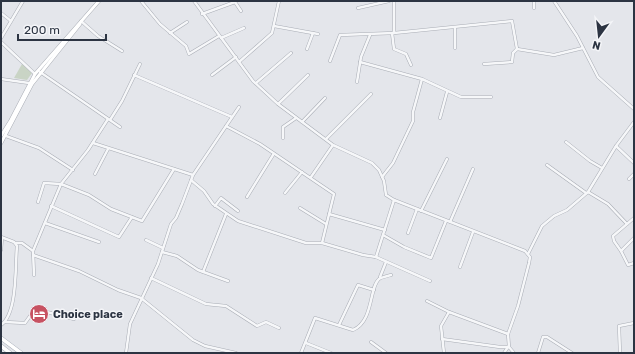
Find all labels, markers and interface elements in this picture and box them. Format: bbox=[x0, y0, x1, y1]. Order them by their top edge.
scale bar bbox=[18, 16, 106, 42]
north arrow bbox=[579, 16, 619, 56]
text: 200 m bbox=[24, 23, 60, 37]
text: N bbox=[591, 38, 602, 52]
hotel icon: Choice place bbox=[28, 303, 50, 325]
place label: Choice place bbox=[53, 308, 123, 321]

